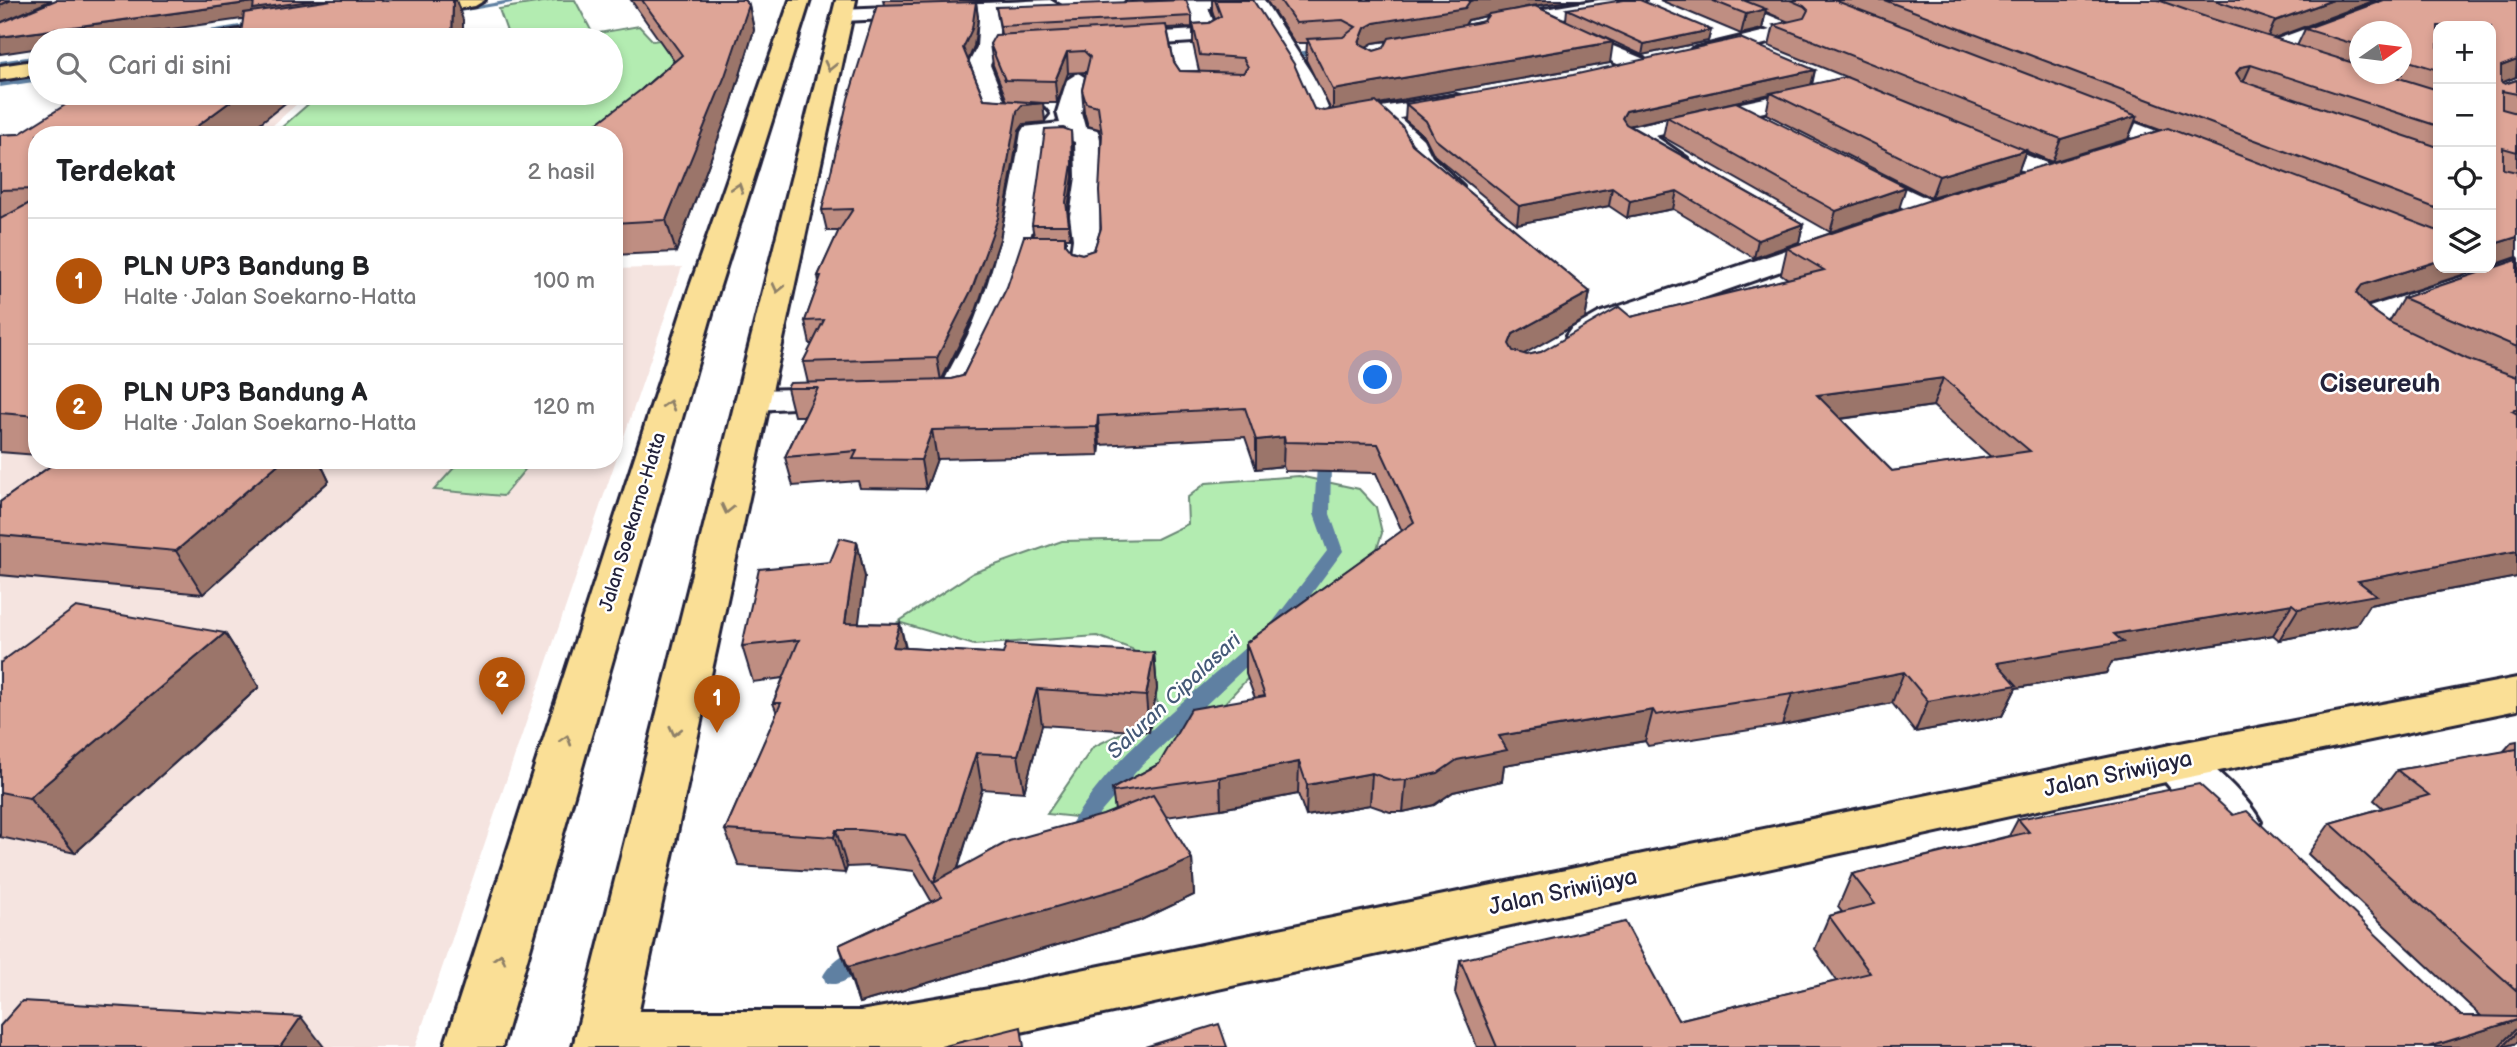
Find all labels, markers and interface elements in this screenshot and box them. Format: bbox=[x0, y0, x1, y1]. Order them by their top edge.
north arrow bbox=[2349, 21, 2412, 84]
map controls bbox=[2433, 21, 2496, 273]
button: + bbox=[2433, 21, 2496, 84]
search box bbox=[28, 28, 623, 105]
icon: search bbox=[52, 48, 90, 86]
text: Cari di sini bbox=[108, 51, 231, 82]
one-way arrow bbox=[824, 60, 838, 72]
button: − bbox=[2433, 84, 2496, 147]
button: locate bbox=[2433, 147, 2496, 210]
text: Terdekat bbox=[56, 154, 175, 190]
text: 2 hasil bbox=[528, 158, 595, 186]
one-way arrow bbox=[729, 183, 744, 195]
button: layers bbox=[2433, 210, 2496, 273]
text: PLN UP3 Bandung B bbox=[123, 252, 370, 283]
text: 1 bbox=[74, 267, 84, 295]
text: 100 m bbox=[534, 267, 595, 295]
one-way arrow bbox=[772, 282, 786, 294]
text: Halte · Jalan Soekarno-Hatta bbox=[123, 283, 417, 311]
your location bbox=[1358, 360, 1392, 394]
district label: Ciseureuh bbox=[2320, 369, 2440, 400]
text: PLN UP3 Bandung A bbox=[123, 378, 367, 409]
text: 2 bbox=[72, 393, 86, 421]
text: 120 m bbox=[534, 393, 595, 421]
one-way arrow bbox=[660, 400, 675, 412]
text: Halte · Jalan Soekarno-Hatta bbox=[123, 409, 417, 437]
street label: Jalan Soekarno-Hatta bbox=[595, 430, 671, 614]
one-way arrow bbox=[720, 503, 735, 515]
water label: Saluran Cipalasari bbox=[1102, 627, 1247, 764]
pin: 2 bbox=[479, 657, 525, 715]
pin: 1 bbox=[694, 675, 740, 733]
one-way arrow bbox=[669, 725, 683, 737]
one-way arrow bbox=[558, 734, 573, 746]
street label: Jalan Sriwijaya bbox=[2041, 745, 2195, 803]
street label: Jalan Sriwijaya bbox=[1486, 863, 1640, 921]
one-way arrow bbox=[492, 952, 507, 964]

